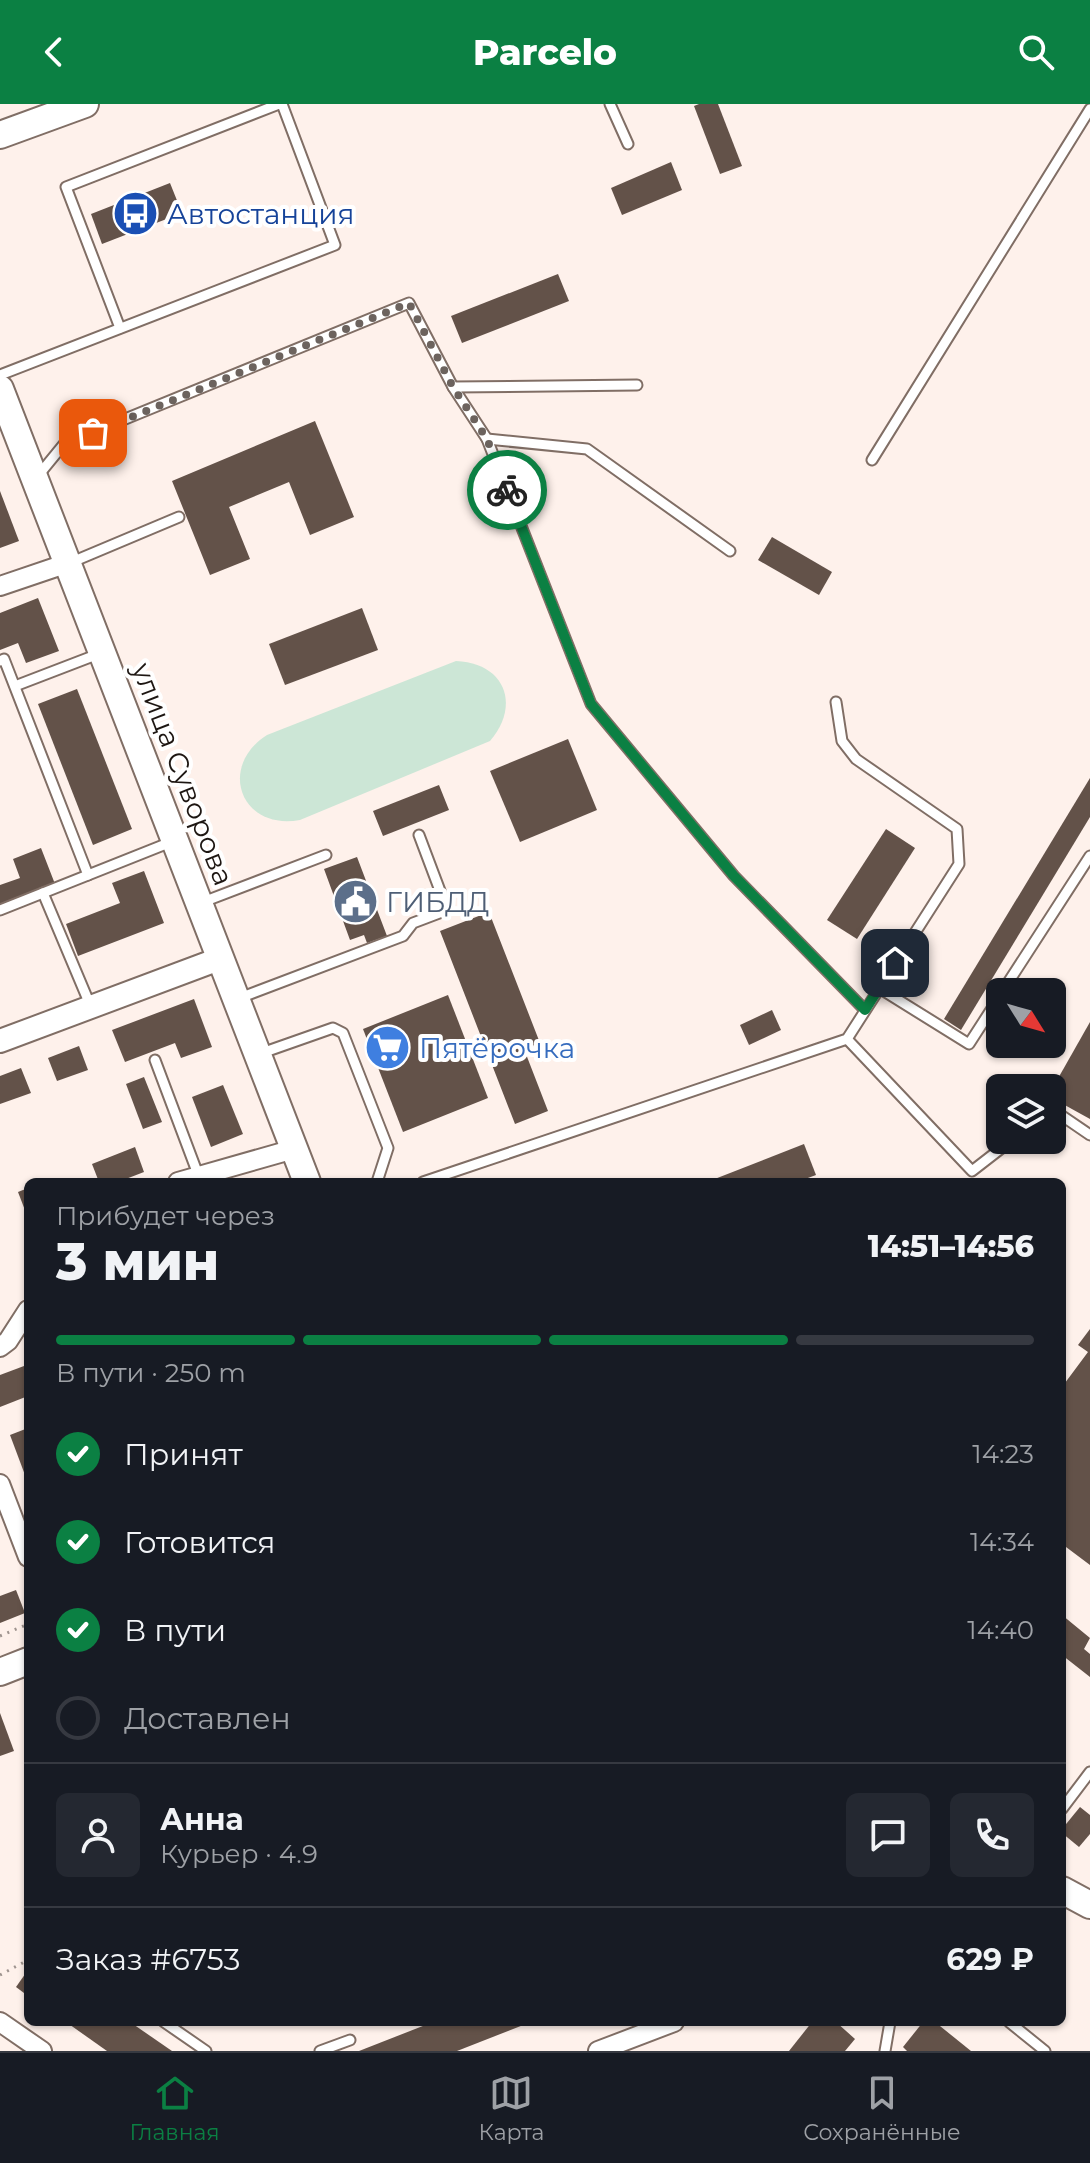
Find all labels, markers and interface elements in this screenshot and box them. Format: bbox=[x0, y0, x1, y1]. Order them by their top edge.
icon: back bbox=[32, 30, 76, 74]
text: Parcelo bbox=[473, 30, 617, 74]
icon: search bbox=[1014, 30, 1058, 74]
bus stop icon: Автостанция bbox=[112, 190, 160, 238]
place label: Автостанция bbox=[167, 197, 355, 231]
pin bbox=[59, 399, 127, 467]
icon: bag bbox=[71, 411, 115, 455]
courier bbox=[467, 450, 547, 530]
icon: bike bbox=[485, 468, 529, 512]
street label: улица Суворова bbox=[125, 657, 241, 890]
public building icon: ГИБДД bbox=[331, 878, 379, 926]
place label: ГИБДД bbox=[386, 885, 489, 919]
pin bbox=[861, 929, 929, 997]
icon: home bbox=[873, 941, 917, 985]
north arrow bbox=[986, 978, 1066, 1058]
map controls bbox=[986, 978, 1066, 1154]
supermarket icon: Пятёрочка bbox=[364, 1024, 412, 1072]
place label: Пятёрочка bbox=[419, 1031, 575, 1065]
button: layers bbox=[986, 1074, 1066, 1154]
text: Прибудет через bbox=[56, 1200, 275, 1232]
text: 14:51–14:56 bbox=[868, 1228, 1034, 1265]
text: 3 мин bbox=[56, 1230, 219, 1293]
text: В пути · 250 m bbox=[56, 1357, 246, 1389]
icon: check bbox=[56, 1432, 100, 1476]
text: Принят bbox=[124, 1436, 243, 1473]
text: 14:23 bbox=[972, 1438, 1034, 1470]
icon: check bbox=[56, 1520, 100, 1564]
text: Готовится bbox=[124, 1524, 276, 1561]
text: 14:34 bbox=[970, 1526, 1034, 1558]
icon: check bbox=[56, 1608, 100, 1652]
text: В пути bbox=[124, 1612, 226, 1649]
text: 14:40 bbox=[967, 1614, 1034, 1646]
text: Доставлен bbox=[124, 1700, 291, 1737]
button: person bbox=[56, 1793, 140, 1877]
button: chat bbox=[846, 1793, 930, 1877]
button: phone bbox=[950, 1793, 1034, 1877]
text: Анна bbox=[160, 1801, 244, 1838]
text: Курьер · 4.9 bbox=[160, 1838, 318, 1870]
text: Заказ #6753 bbox=[56, 1941, 240, 1978]
text: 629 ₽ bbox=[946, 1941, 1034, 1978]
tab: Главная bbox=[129, 2071, 220, 2146]
tab: Карта bbox=[479, 2071, 544, 2146]
tab: Сохранённые bbox=[803, 2071, 961, 2146]

